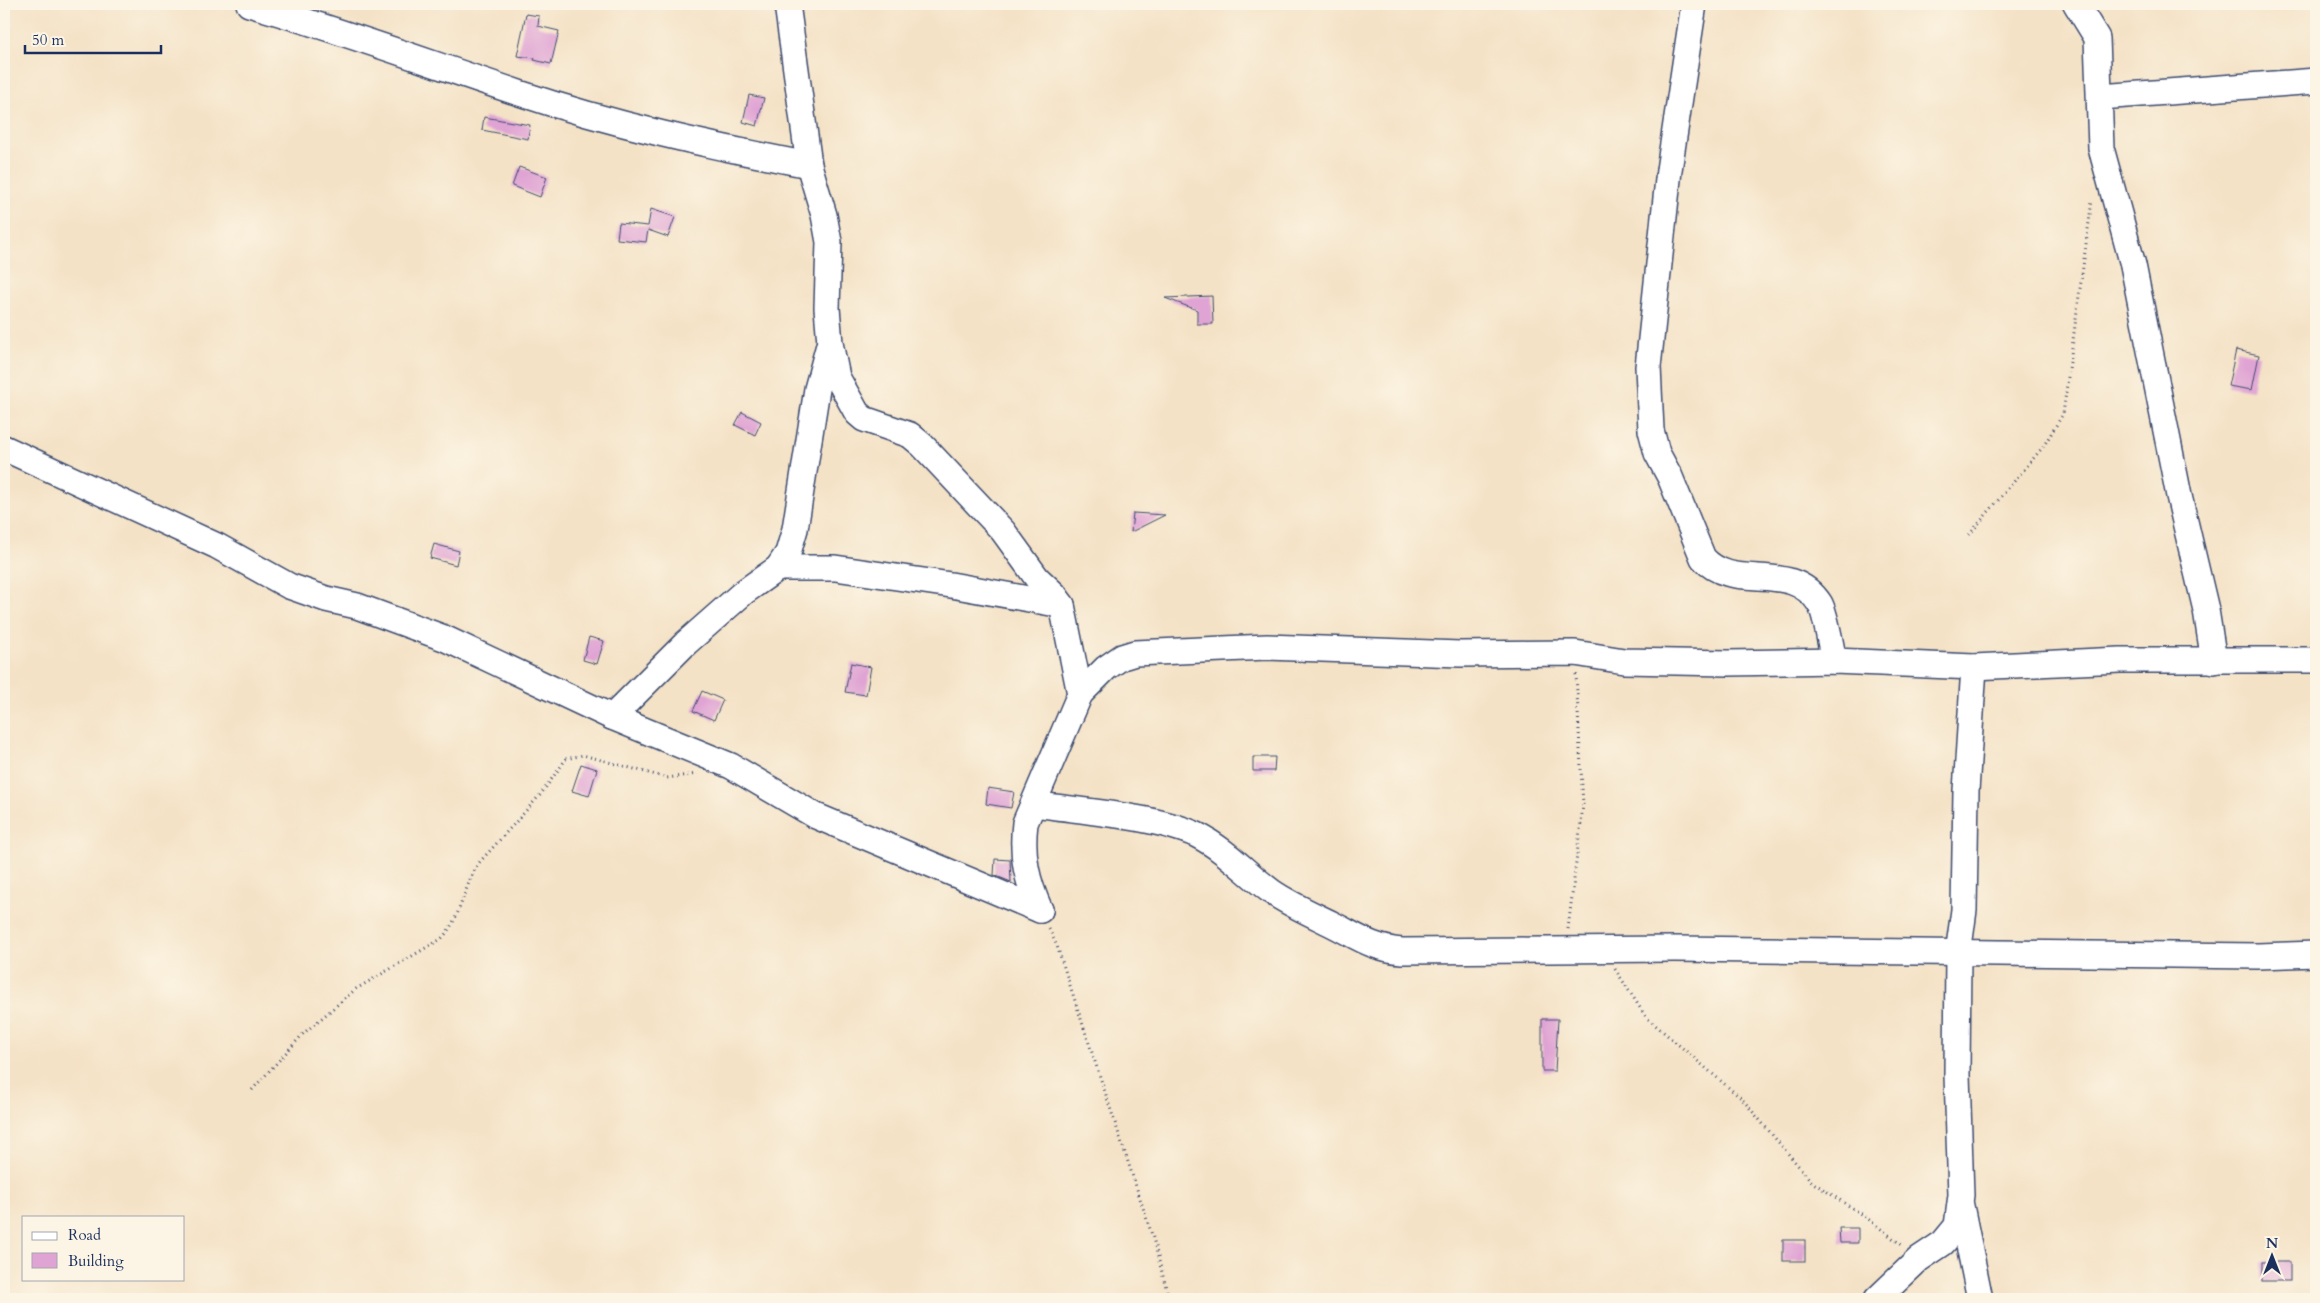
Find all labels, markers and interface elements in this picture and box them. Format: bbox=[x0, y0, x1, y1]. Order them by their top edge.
scale bar bbox=[25, 22, 161, 54]
text: 50 m bbox=[32, 30, 64, 50]
legend bbox=[22, 1216, 185, 1280]
text: Road bbox=[68, 1225, 101, 1245]
north arrow bbox=[2248, 1230, 2298, 1280]
text: N bbox=[2266, 1234, 2278, 1253]
text: Building bbox=[68, 1251, 124, 1271]

